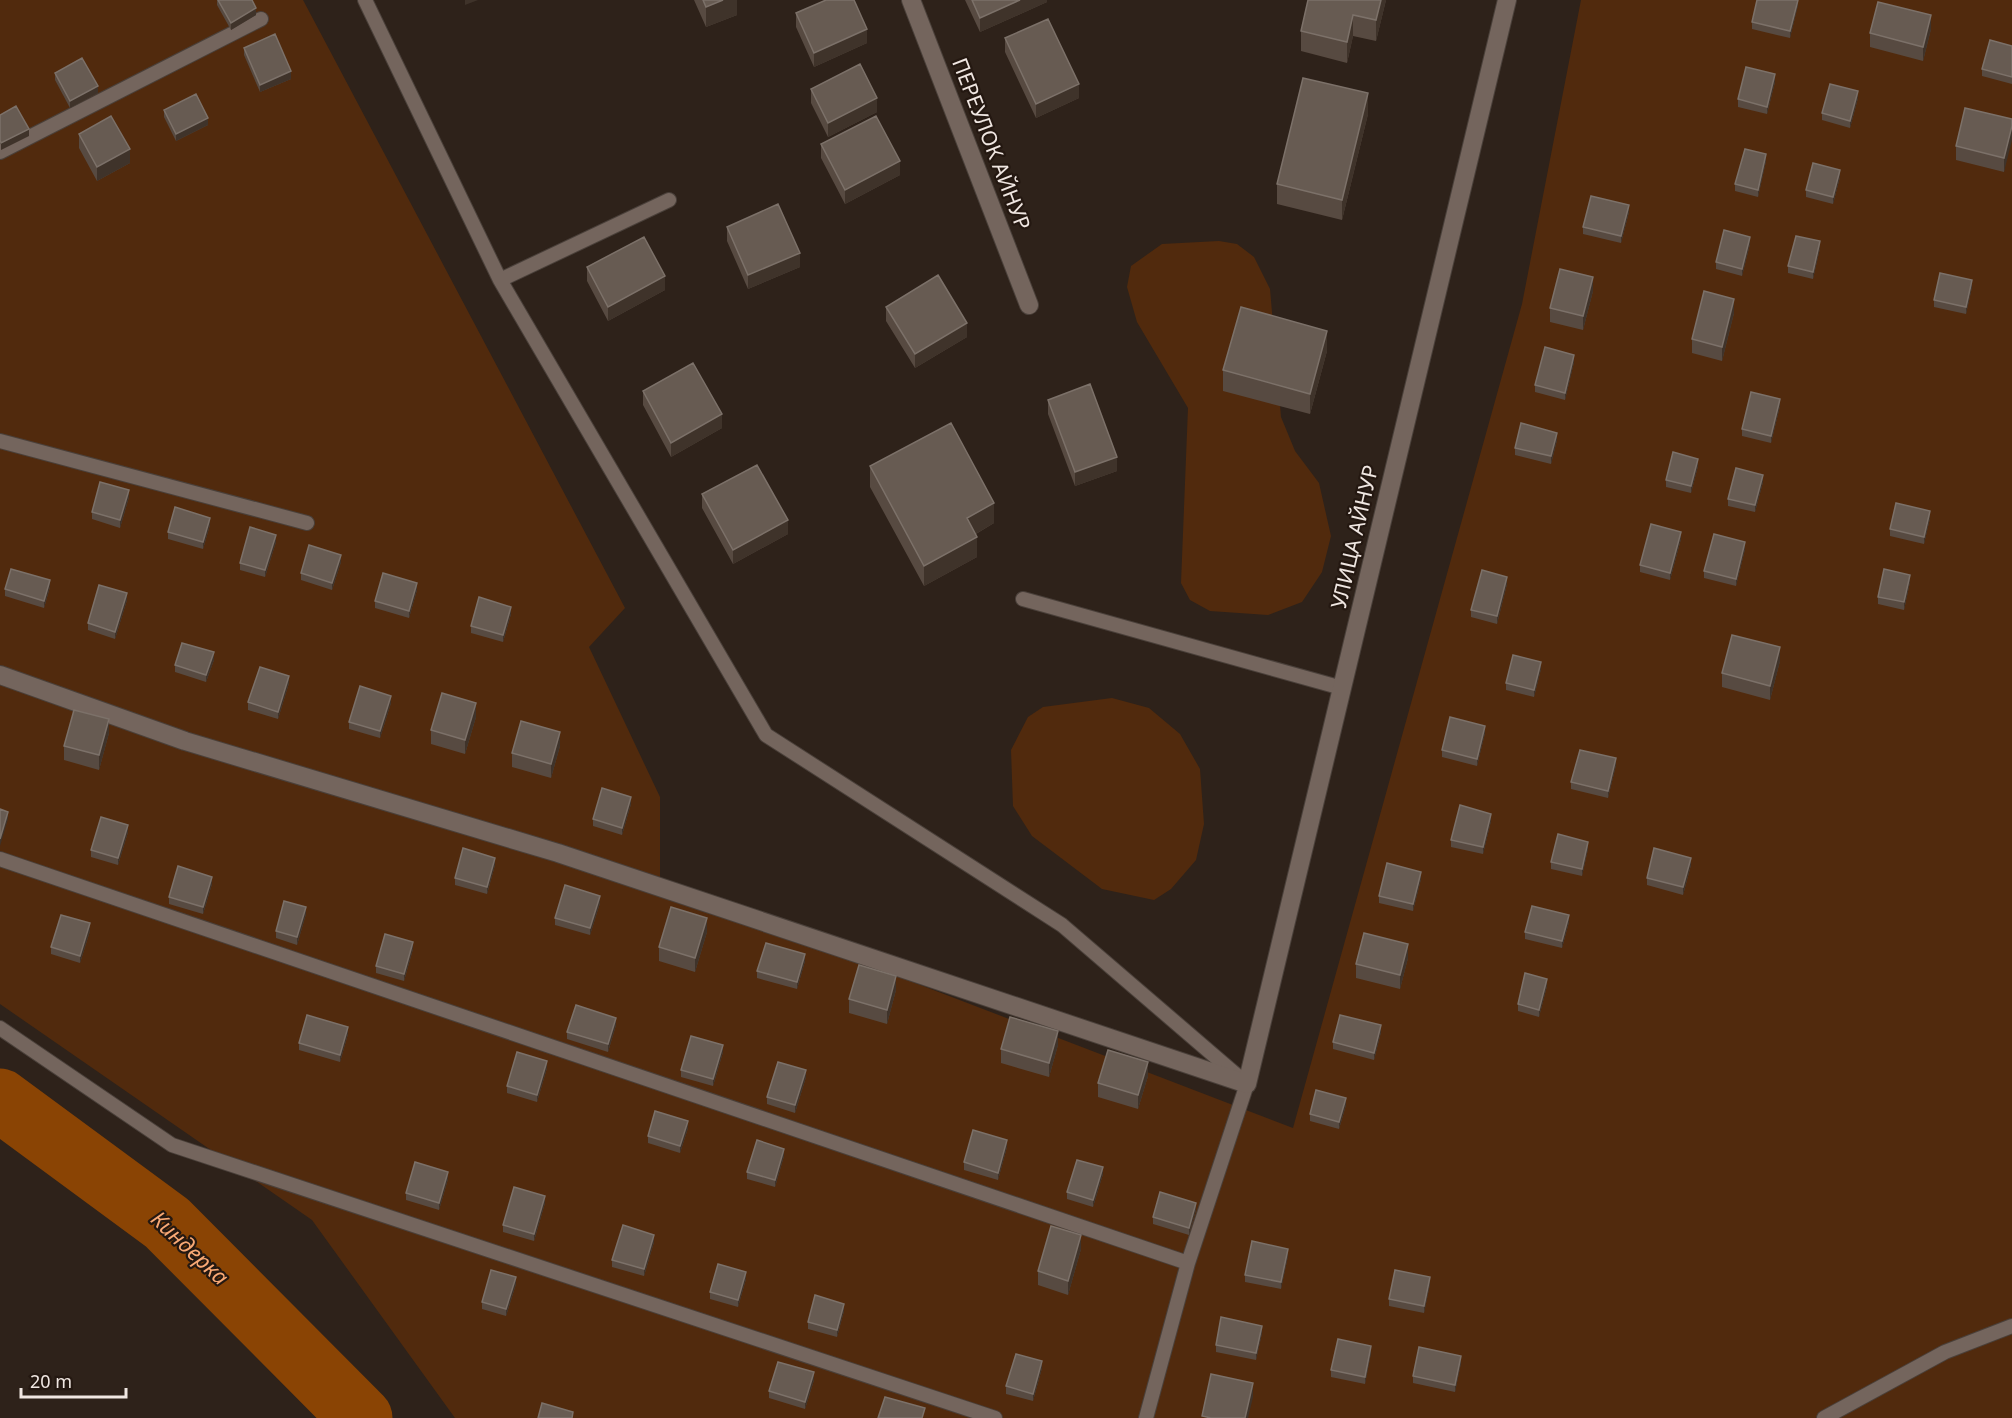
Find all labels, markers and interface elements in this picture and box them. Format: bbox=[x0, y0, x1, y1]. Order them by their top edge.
street label: ПЕРЕУЛОК АЙНУР bbox=[946, 54, 1038, 234]
street label: УЛИЦА АЙНУР bbox=[1324, 462, 1384, 611]
water label: Киндерка bbox=[145, 1204, 236, 1291]
scale bar bbox=[21, 1361, 126, 1399]
text: 20 m bbox=[30, 1369, 72, 1393]

